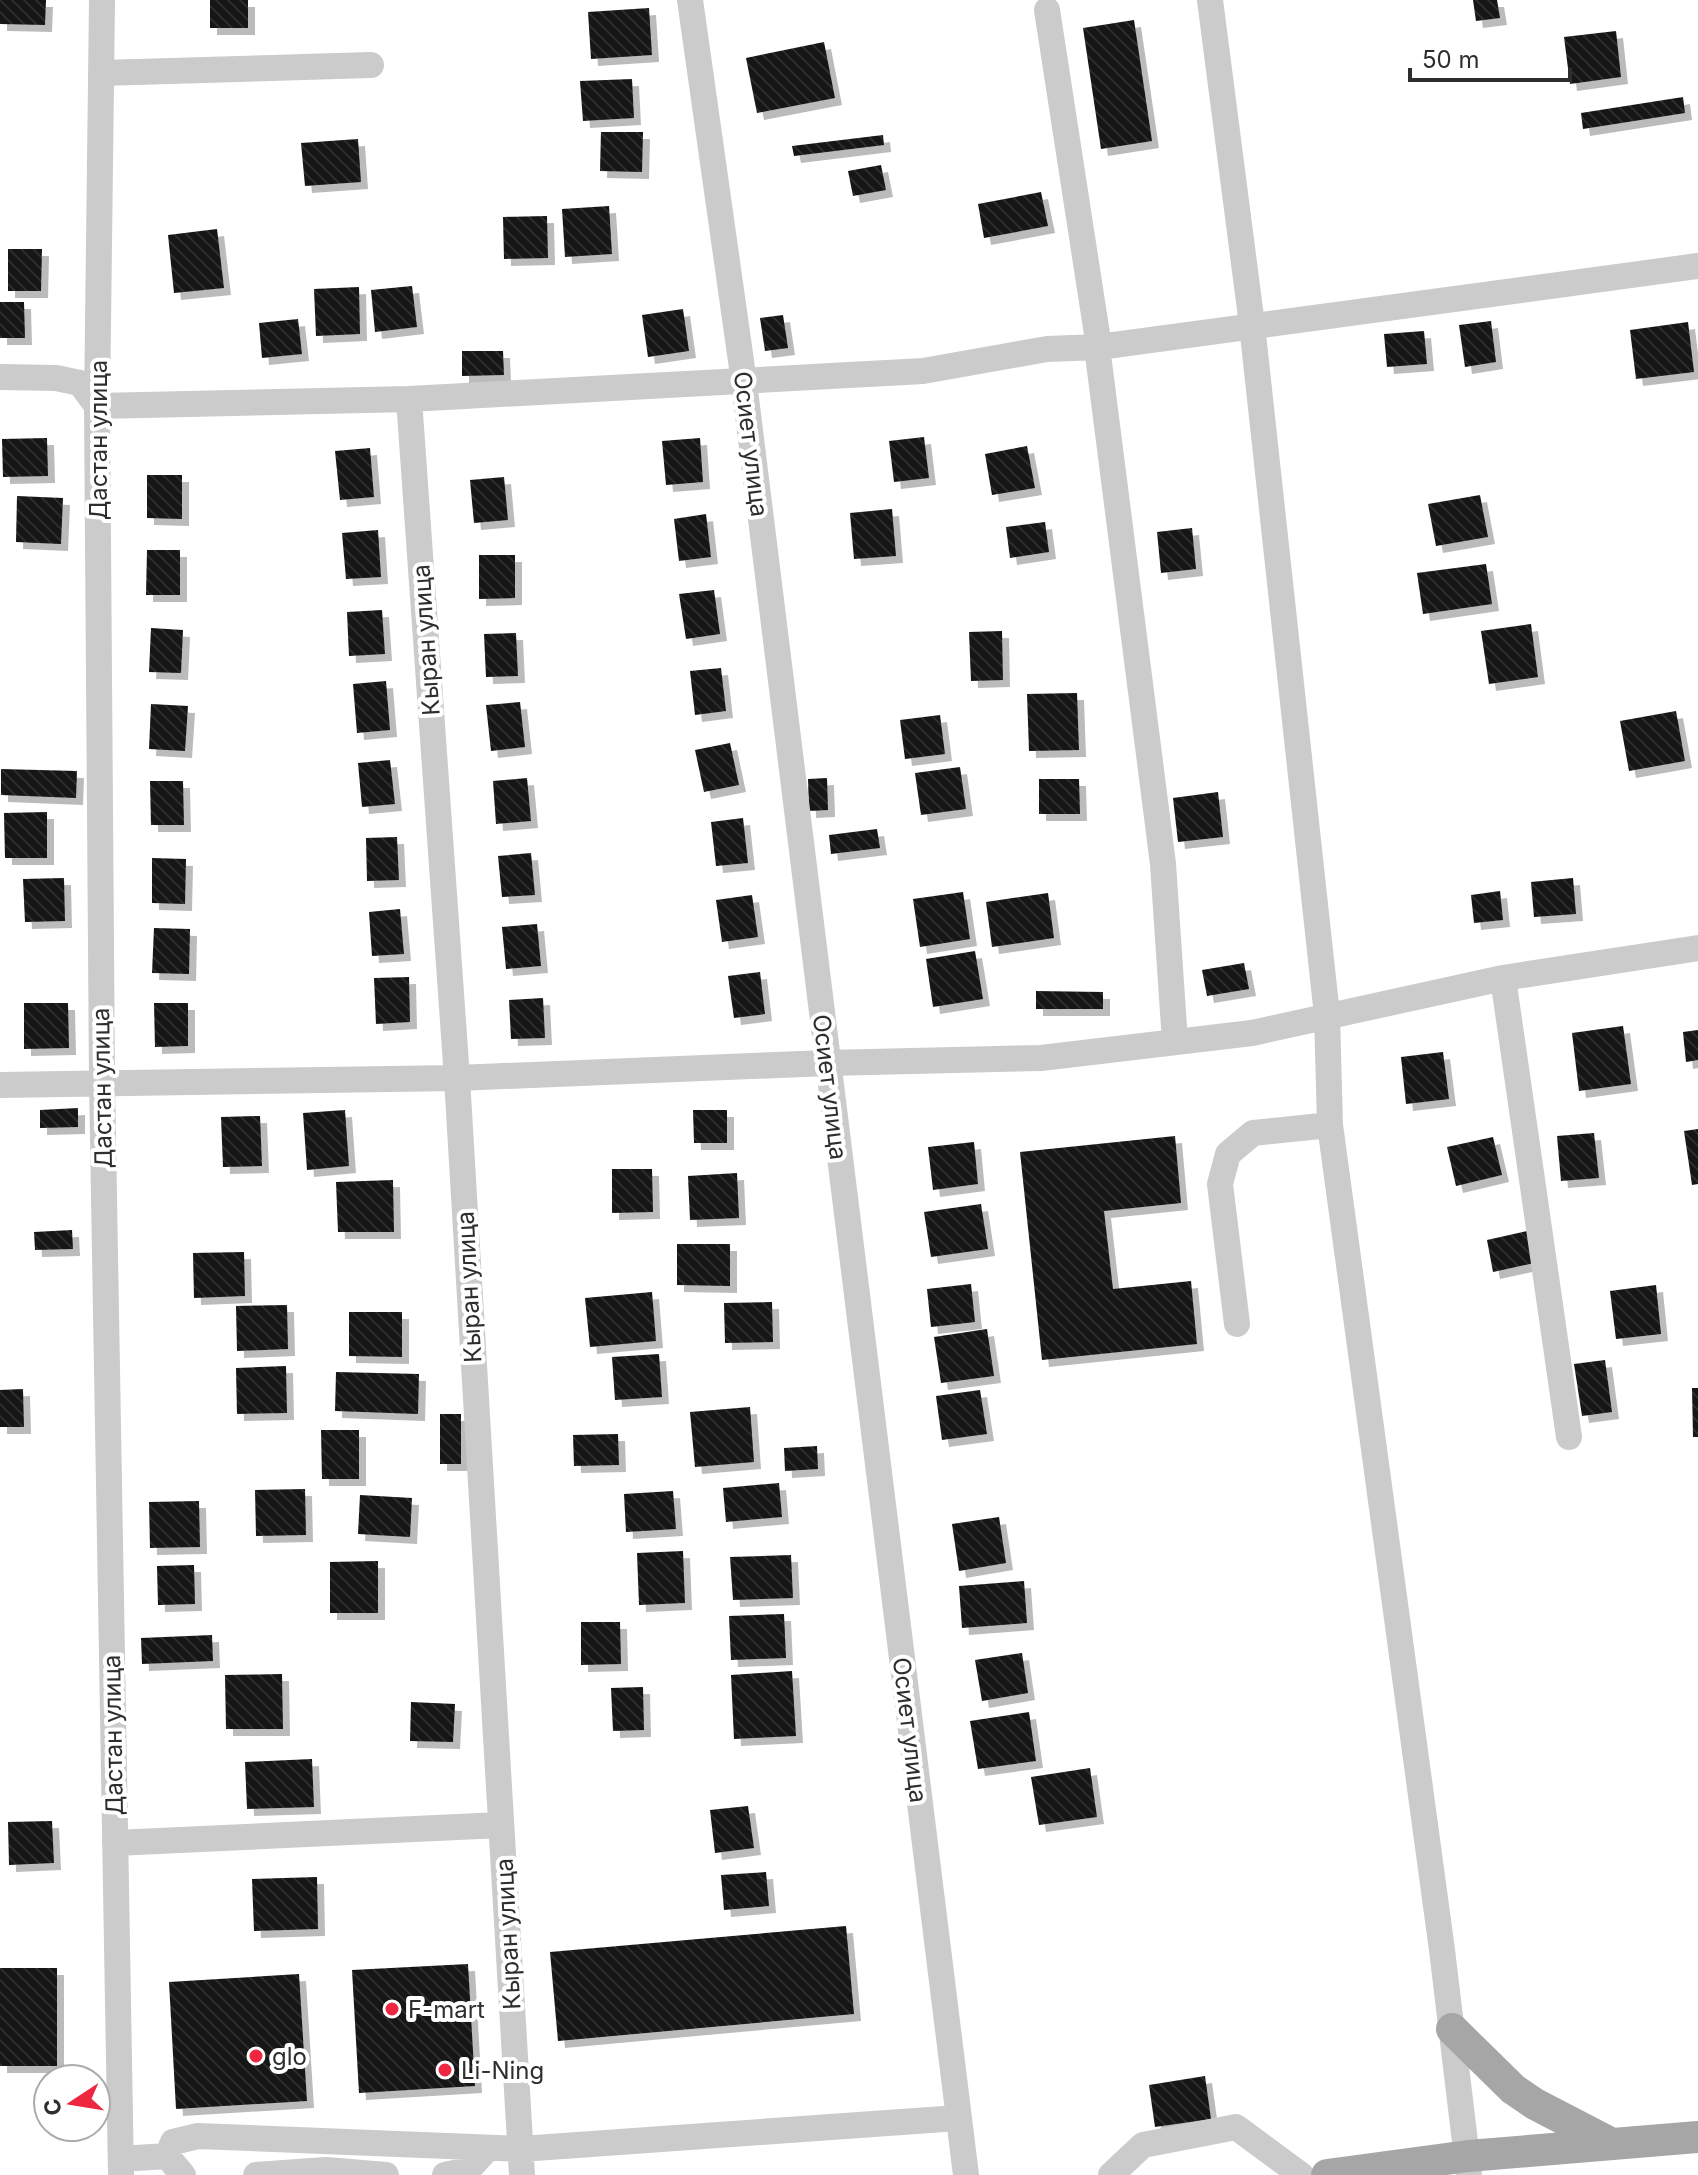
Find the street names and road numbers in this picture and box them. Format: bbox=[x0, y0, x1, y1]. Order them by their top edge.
street label: Дастан улица bbox=[84, 360, 113, 520]
street label: Осиет улица bbox=[728, 370, 774, 518]
street label: Кыран улица bbox=[406, 563, 446, 717]
street label: Дастан улица bbox=[86, 1007, 118, 1169]
street label: Осиет улица bbox=[807, 1013, 853, 1161]
street label: Кыран улица bbox=[451, 1210, 487, 1364]
street label: Дастан улица bbox=[97, 1654, 129, 1816]
street label: Осиет улица bbox=[887, 1656, 933, 1804]
street label: Кыран улица bbox=[490, 1857, 526, 2011]

